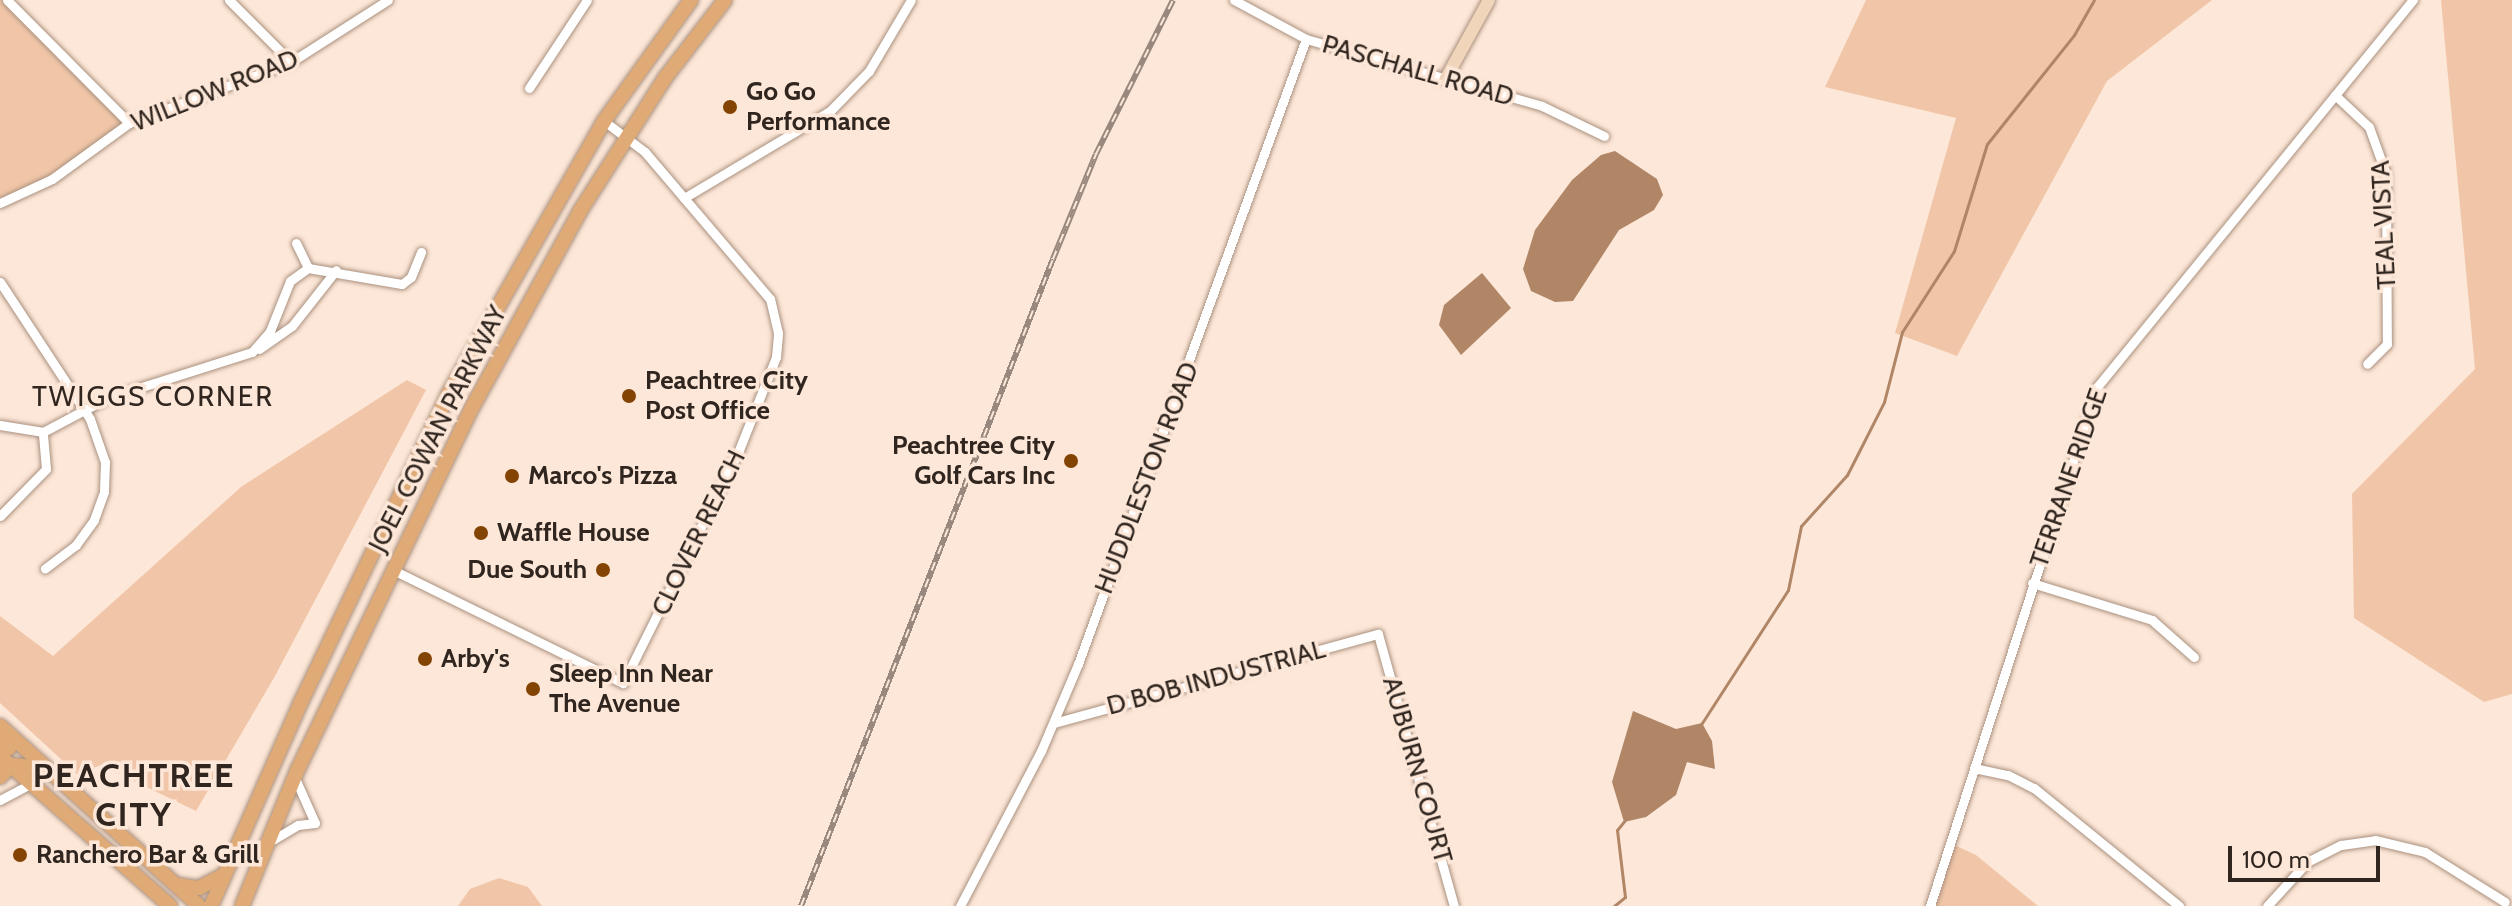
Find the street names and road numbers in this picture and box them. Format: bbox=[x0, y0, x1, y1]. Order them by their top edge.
street label: PASCHALL ROAD bbox=[1319, 29, 1517, 113]
street label: WILLOW ROAD bbox=[127, 43, 303, 139]
street label: TEAL VISTA bbox=[2365, 160, 2403, 290]
street label: JOEL COWAN PARKWAY bbox=[362, 301, 514, 557]
street label: HUDDLESTON ROAD bbox=[1088, 358, 1206, 598]
street label: TERRANE RIDGE bbox=[2024, 384, 2114, 572]
street label: CLOVER REACH bbox=[646, 445, 752, 621]
street label: D BOB INDUSTRIAL bbox=[1103, 634, 1329, 722]
street label: AUBURN COURT bbox=[1376, 673, 1458, 867]

